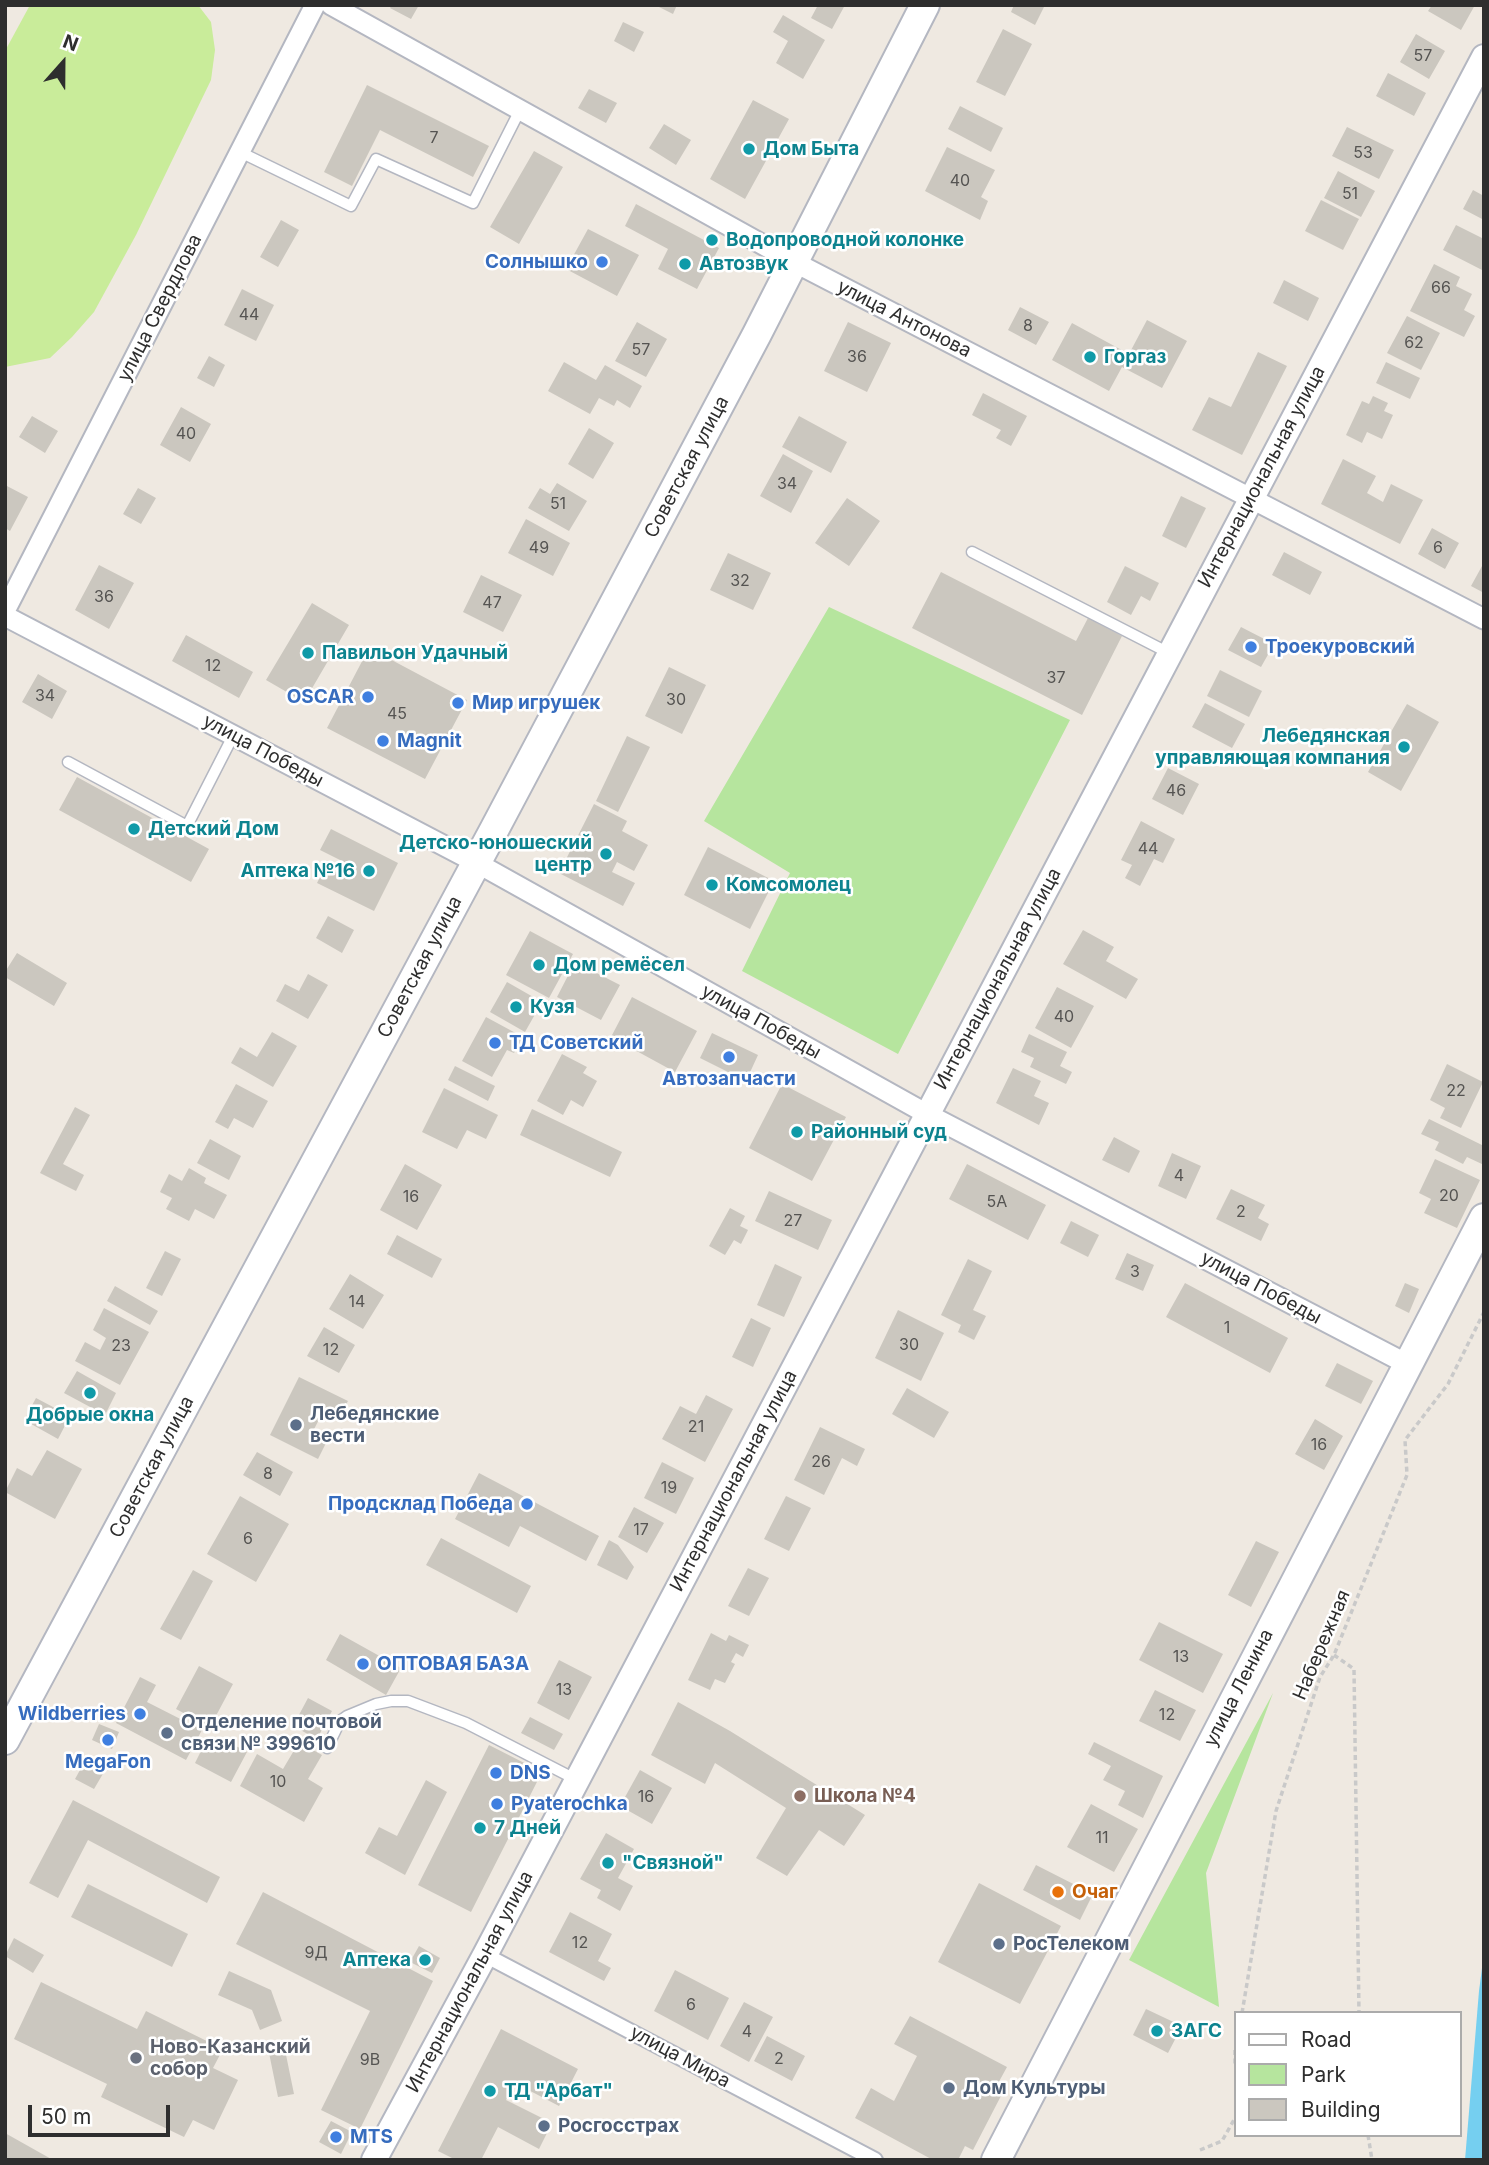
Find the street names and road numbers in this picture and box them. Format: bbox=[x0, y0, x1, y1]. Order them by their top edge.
street label: улица Свердлова bbox=[113, 231, 207, 385]
street label: улица Антонова bbox=[833, 275, 975, 363]
street label: Интернациональная улица bbox=[1194, 362, 1330, 592]
street label: Советская улица bbox=[640, 392, 734, 542]
street label: улица Победы bbox=[199, 710, 327, 792]
street label: Интернациональная улица bbox=[930, 864, 1066, 1094]
street label: Советская улица bbox=[373, 892, 467, 1042]
street label: улица Победы bbox=[697, 980, 825, 1064]
street label: улица Победы bbox=[1197, 1247, 1325, 1329]
street label: Интернациональная улица bbox=[666, 1366, 802, 1596]
street label: Советская улица bbox=[105, 1392, 199, 1542]
street label: Набережная bbox=[1289, 1587, 1355, 1703]
street label: улица Ленина bbox=[1200, 1625, 1278, 1751]
street label: Интернациональная улица bbox=[402, 1867, 538, 2097]
street label: улица Мира bbox=[626, 2021, 734, 2093]

